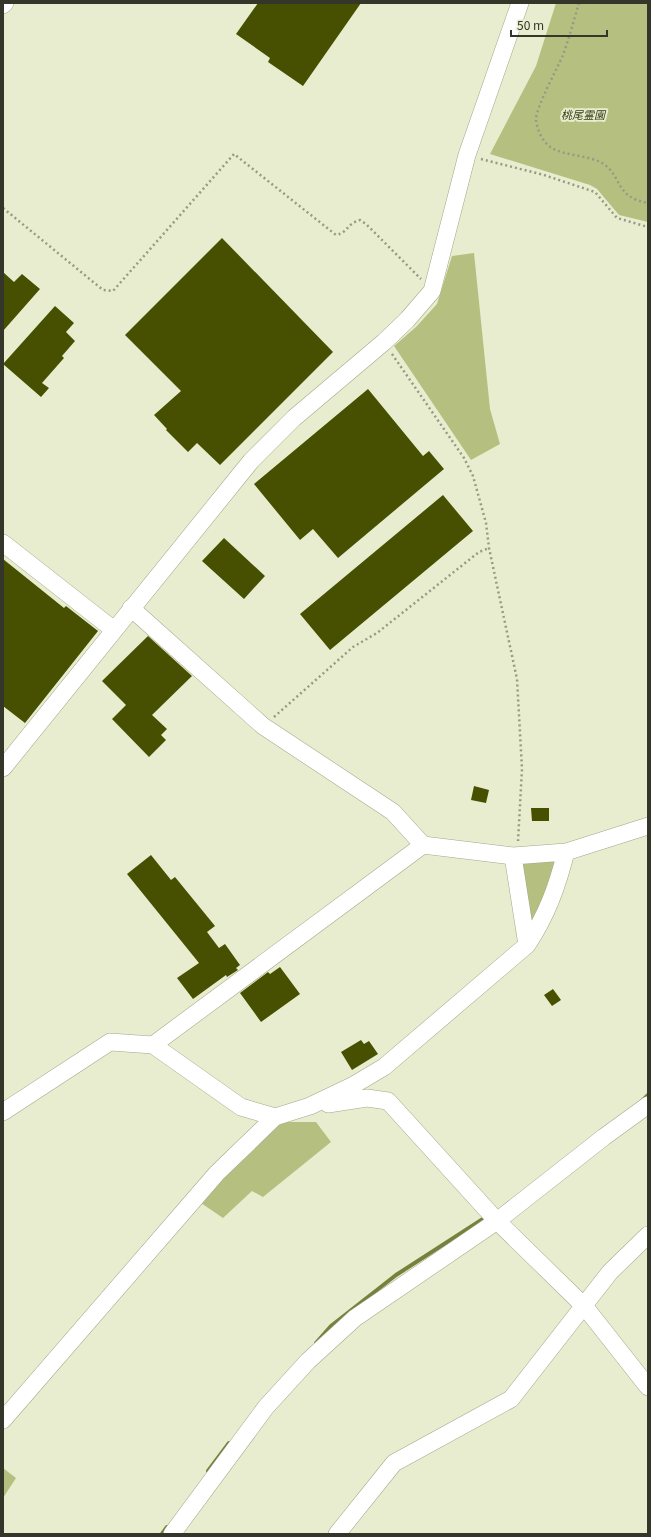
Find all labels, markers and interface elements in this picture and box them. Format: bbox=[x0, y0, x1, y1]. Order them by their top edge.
scale bar bbox=[511, 12, 607, 38]
text: 50 m bbox=[517, 16, 544, 33]
park label: 桃尾霊園 bbox=[561, 106, 607, 122]

